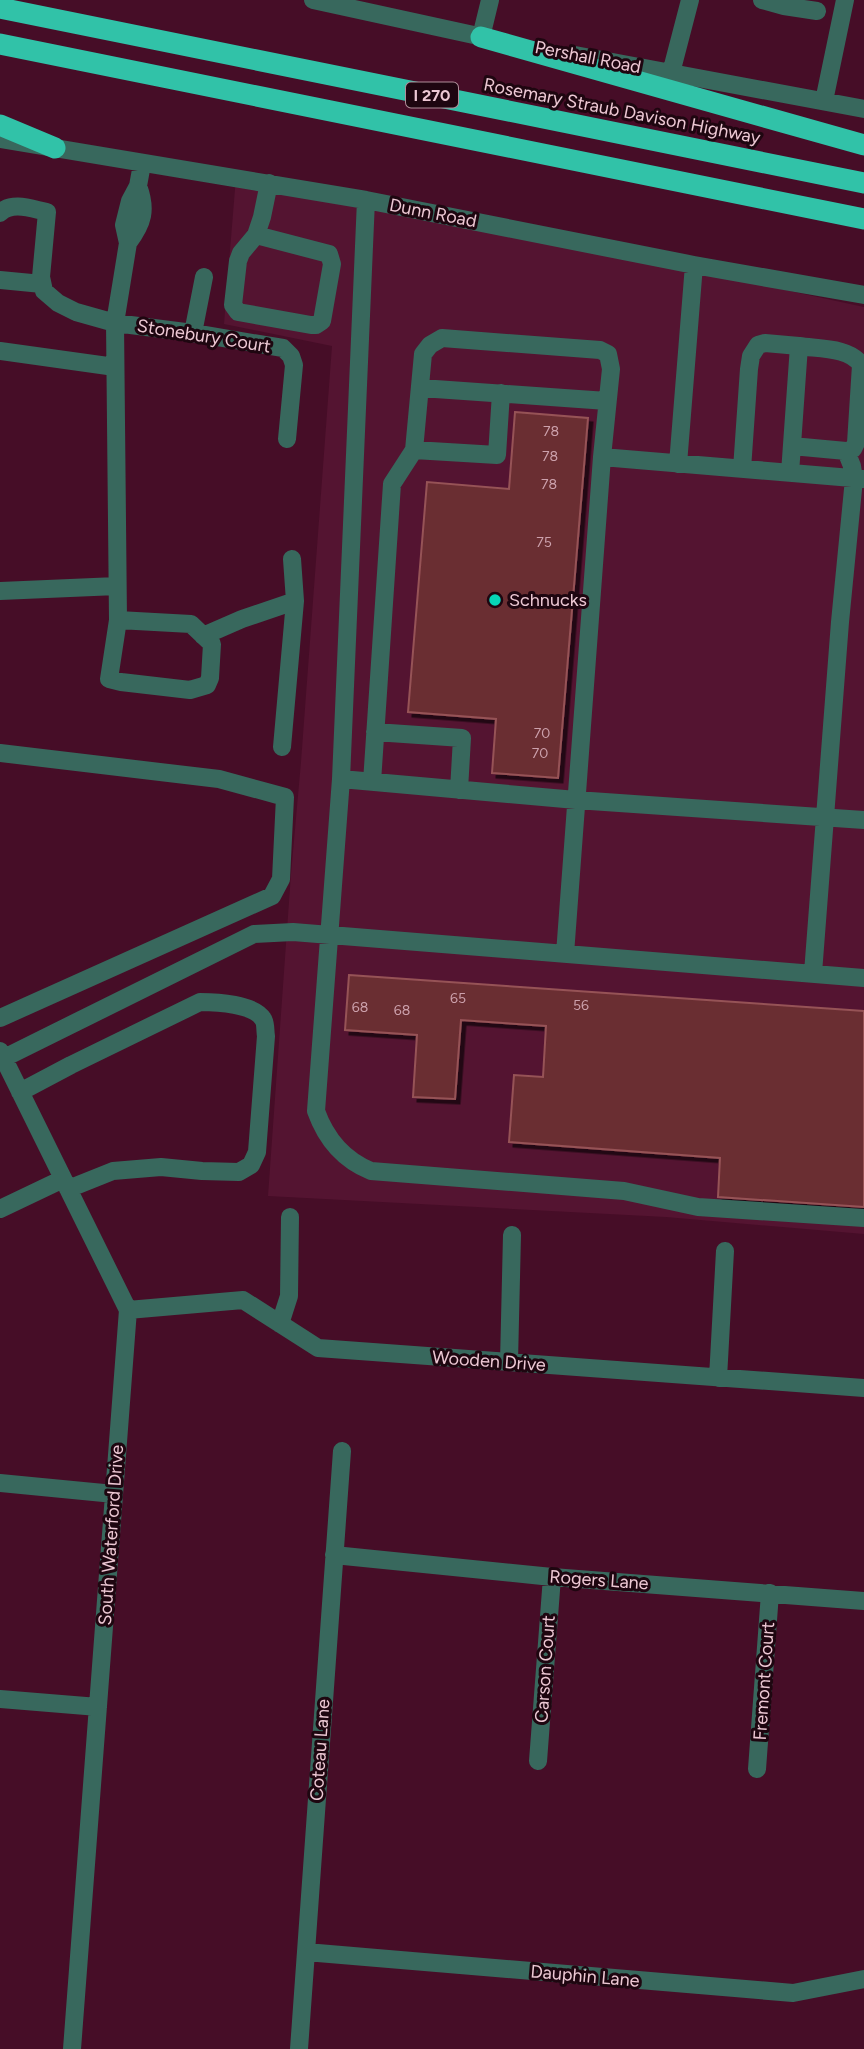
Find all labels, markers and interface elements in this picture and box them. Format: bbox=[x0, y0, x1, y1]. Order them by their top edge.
street label: Pershall Road bbox=[533, 36, 643, 78]
street label: Rosemary Straub Davison Highway bbox=[482, 73, 763, 149]
road number: I 270 bbox=[406, 82, 458, 108]
street label: Dunn Road bbox=[388, 194, 478, 232]
street label: Stonebury Court bbox=[136, 315, 273, 357]
house number: 78 bbox=[543, 423, 559, 440]
house number: 78 bbox=[542, 448, 558, 465]
house number: 78 bbox=[541, 476, 557, 493]
house number: 75 bbox=[536, 534, 552, 551]
place label: Schnucks bbox=[509, 589, 587, 611]
marker: Schnucks bbox=[487, 592, 503, 608]
house number: 70 bbox=[534, 725, 550, 742]
house number: 70 bbox=[532, 745, 548, 762]
house number: 65 bbox=[450, 990, 466, 1007]
house number: 56 bbox=[573, 997, 589, 1014]
house number: 68 bbox=[352, 999, 368, 1016]
house number: 68 bbox=[394, 1002, 410, 1019]
street label: Wooden Drive bbox=[431, 1346, 547, 1376]
street label: South Waterford Drive bbox=[94, 1444, 128, 1626]
street label: Rogers Lane bbox=[549, 1566, 650, 1594]
street label: Carson Court bbox=[530, 1614, 560, 1724]
street label: Fremont Court bbox=[749, 1621, 779, 1741]
street label: Coteau Lane bbox=[305, 1698, 335, 1802]
street label: Dauphin Lane bbox=[530, 1960, 641, 1992]

